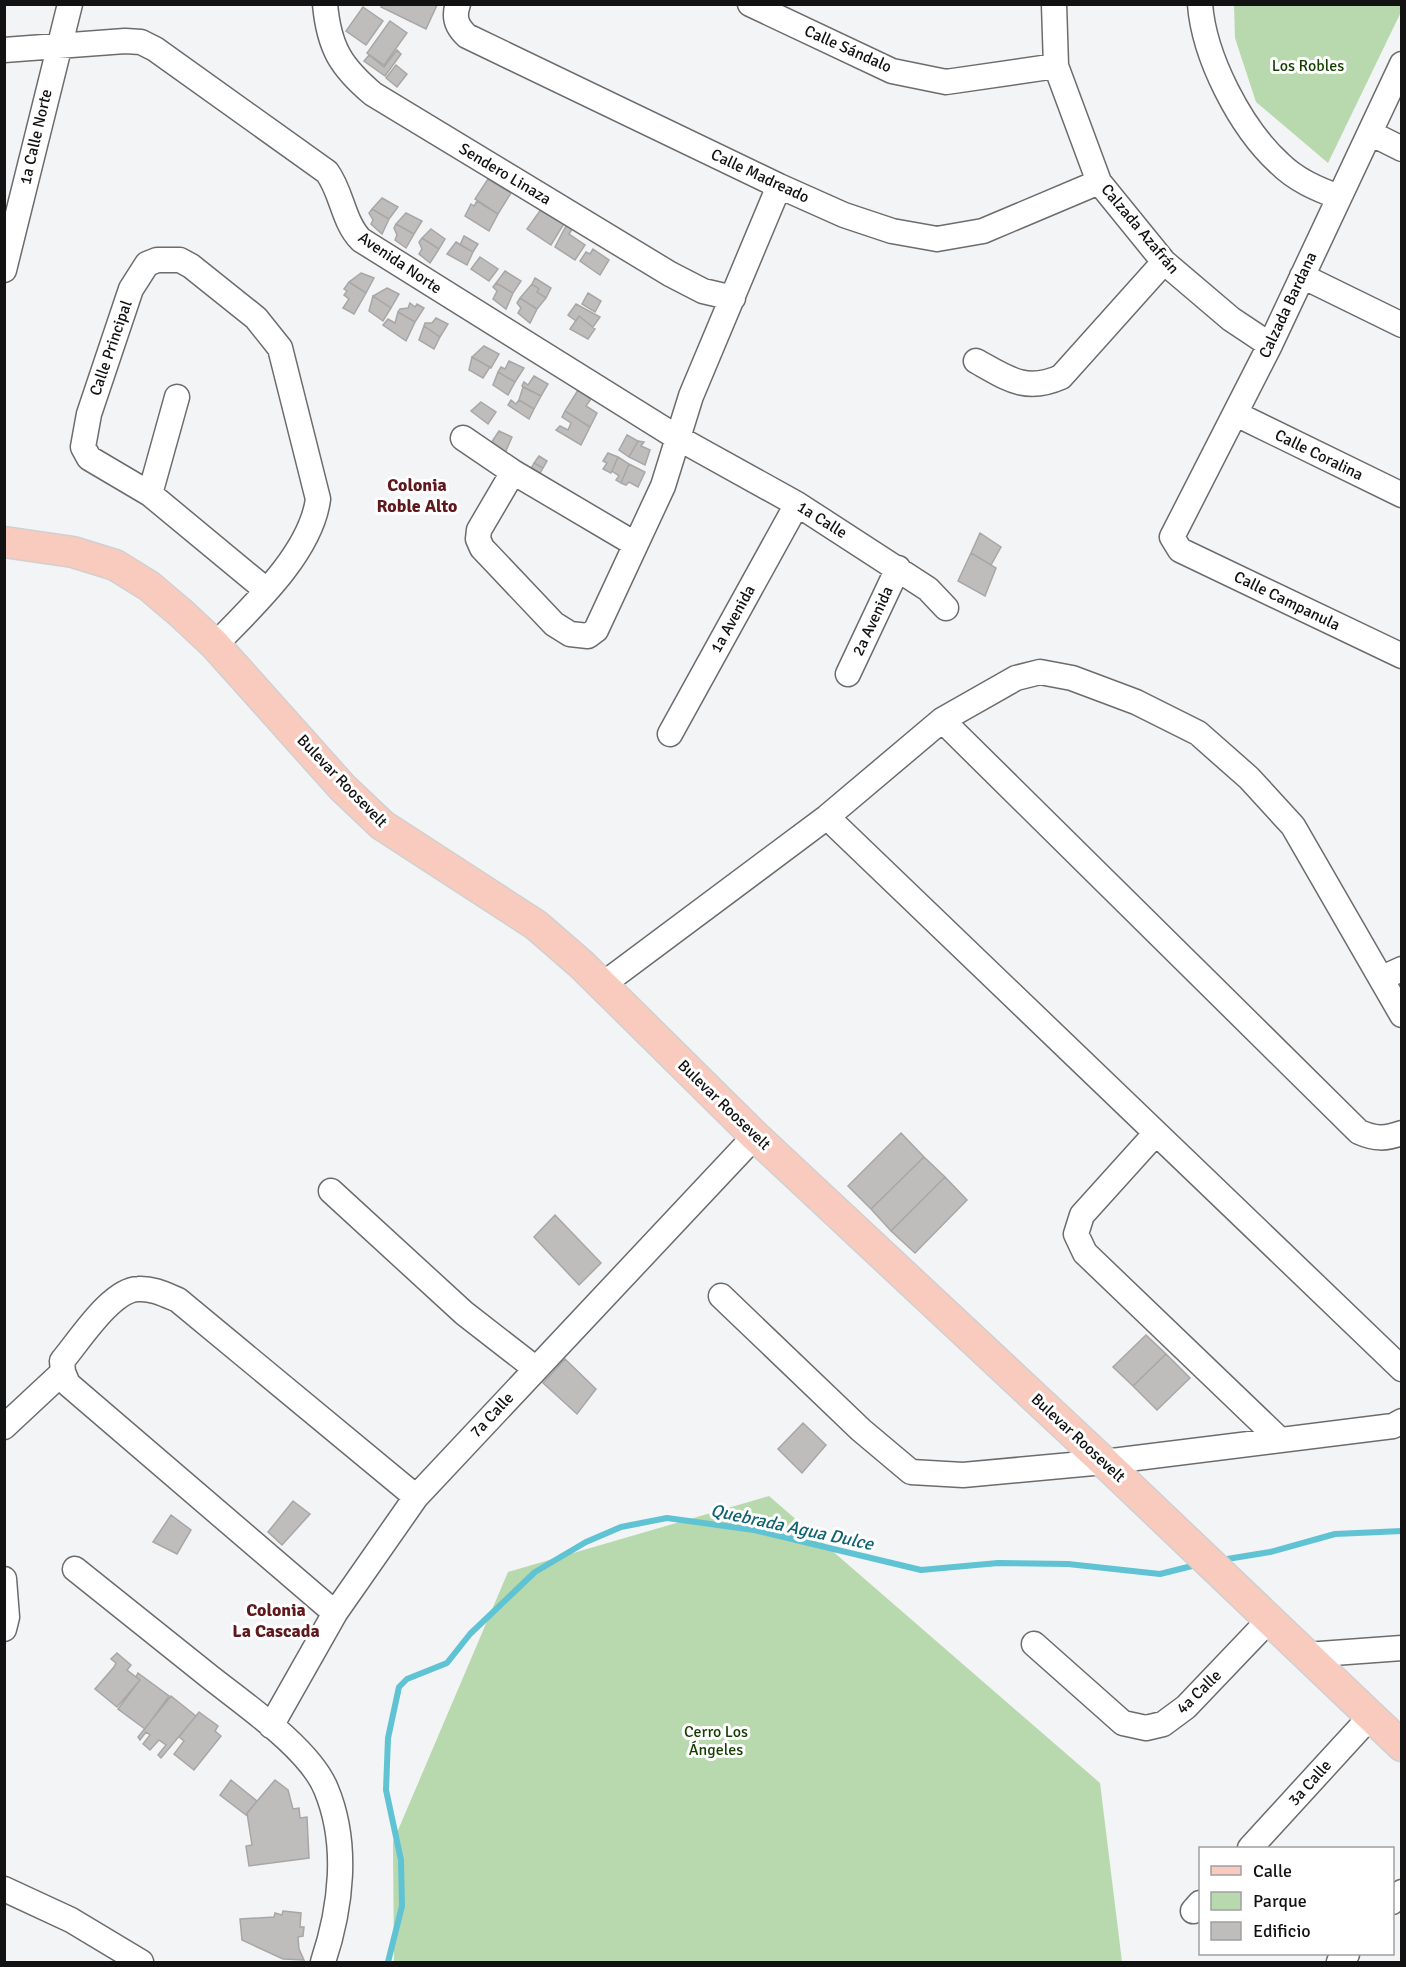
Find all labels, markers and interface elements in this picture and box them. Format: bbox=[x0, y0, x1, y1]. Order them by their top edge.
street label: Calle Sándalo bbox=[801, 21, 895, 77]
park label: Los Robles bbox=[1272, 56, 1344, 76]
street label: 1a Calle Norte bbox=[15, 87, 57, 187]
street label: Sendero Linaza bbox=[455, 139, 555, 209]
street label: Calle Madreado bbox=[708, 145, 812, 207]
street label: Calzada Azafrán bbox=[1097, 180, 1183, 278]
street label: Avenida Norte bbox=[354, 228, 446, 298]
street label: Calzada Bardana bbox=[1255, 249, 1321, 361]
street label: Calle Principal bbox=[85, 297, 137, 398]
street label: Calle Coralina bbox=[1272, 425, 1366, 485]
district label: Colonia Roble Alto bbox=[377, 474, 457, 517]
street label: 1a Calle bbox=[793, 497, 851, 543]
street label: Calle Campanula bbox=[1231, 567, 1343, 635]
street label: 1a Avenida bbox=[706, 582, 760, 656]
street label: 2a Avenida bbox=[848, 583, 898, 659]
street label: Bulevar Roosevelt bbox=[293, 730, 392, 832]
street label: Bulevar Roosevelt bbox=[673, 1056, 775, 1155]
street label: 7a Calle bbox=[466, 1388, 518, 1442]
street label: Bulevar Roosevelt bbox=[1027, 1389, 1130, 1487]
water label: Quebrada Agua Dulce bbox=[709, 1499, 876, 1555]
district label: Colonia La Cascada bbox=[232, 1599, 320, 1642]
street label: 4a Calle bbox=[1172, 1666, 1226, 1718]
park label: Cerro Los Ángeles bbox=[684, 1722, 748, 1760]
street label: 3a Calle bbox=[1284, 1756, 1336, 1810]
legend bbox=[1199, 1847, 1394, 1955]
text: Calle bbox=[1253, 1860, 1292, 1882]
text: Parque bbox=[1253, 1890, 1307, 1912]
text: Edificio bbox=[1253, 1920, 1311, 1942]

